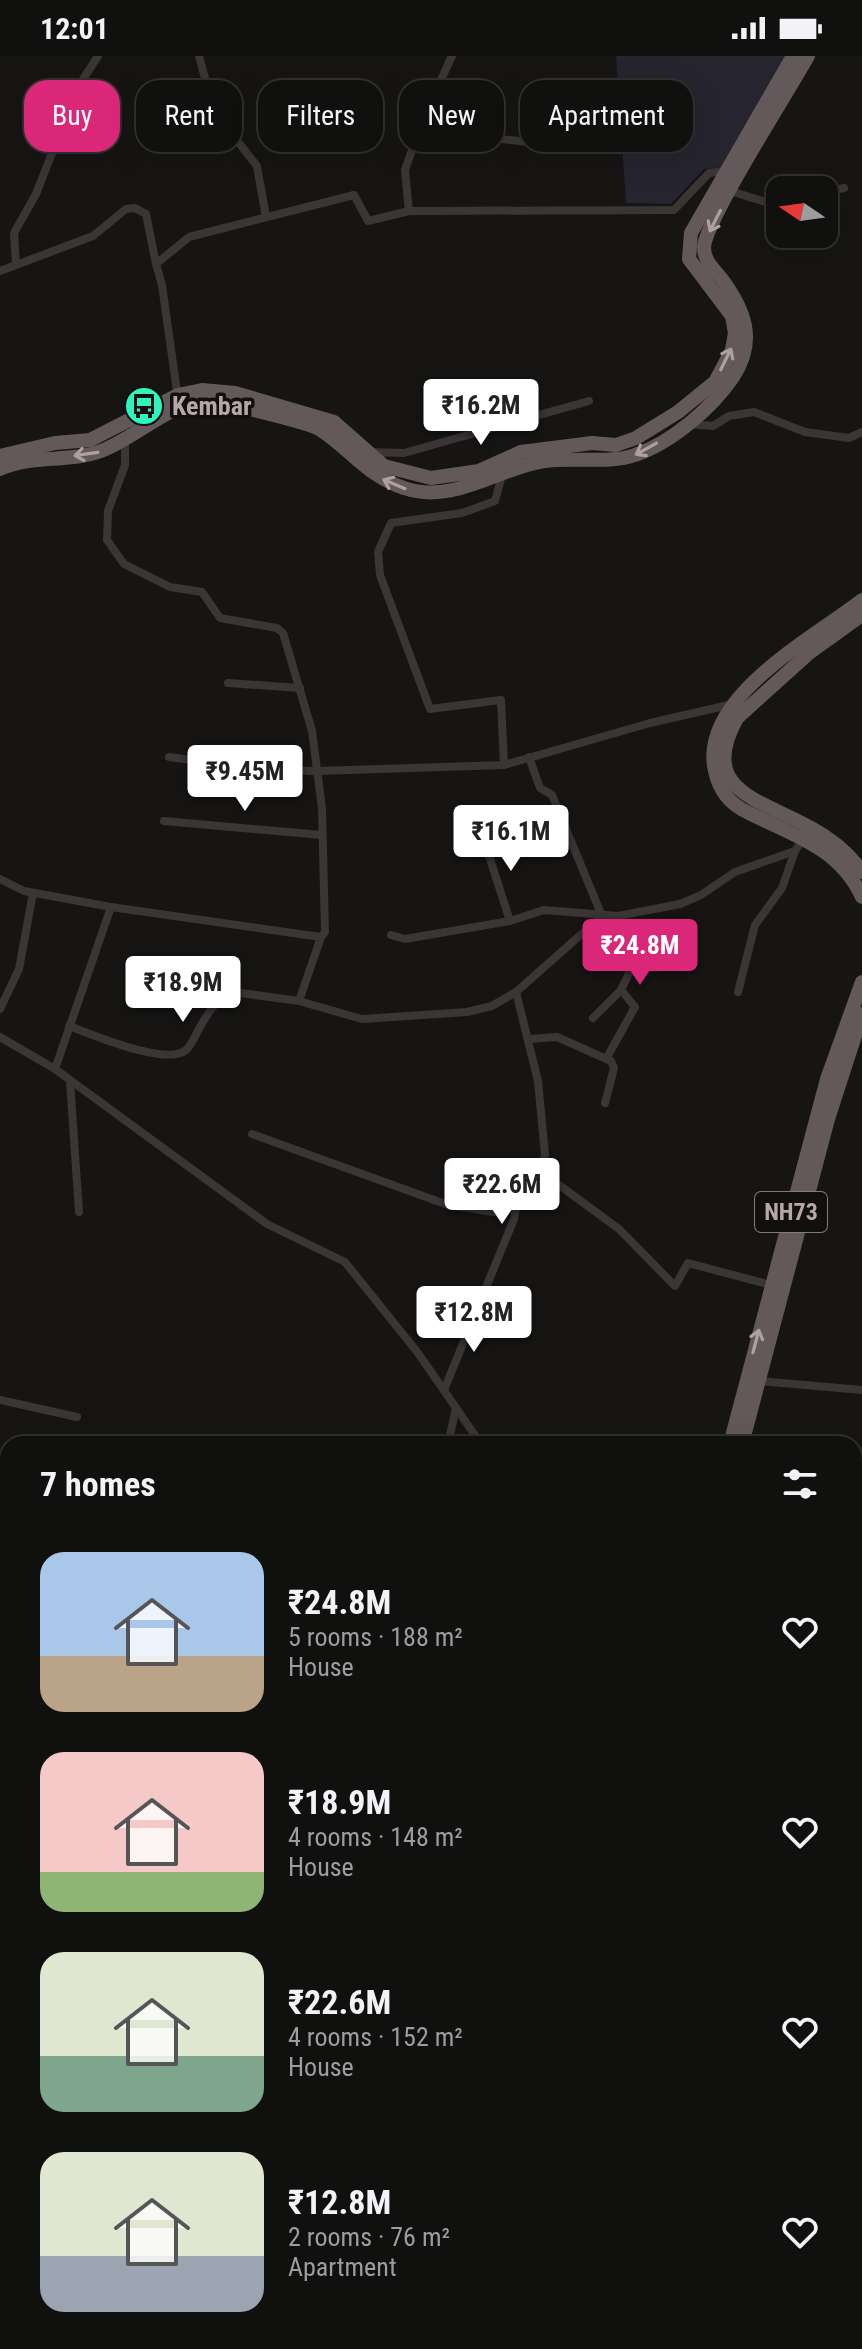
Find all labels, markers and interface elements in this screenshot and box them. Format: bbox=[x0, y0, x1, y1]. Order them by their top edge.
text: 12:01 bbox=[40, 11, 109, 46]
chip: Buy bbox=[24, 80, 120, 152]
chip: Rent bbox=[136, 80, 242, 152]
chip: Filters bbox=[258, 80, 383, 152]
chip: New bbox=[399, 80, 504, 152]
chip: Apartment bbox=[520, 80, 693, 152]
north arrow bbox=[766, 176, 838, 248]
map controls bbox=[766, 176, 838, 248]
one-way arrow bbox=[706, 209, 722, 233]
one-way arrow bbox=[719, 348, 734, 372]
pin: ₹16.2M bbox=[416, 379, 546, 447]
bus stop icon: Kembar bbox=[123, 385, 165, 427]
text: ₹16.2M bbox=[442, 390, 521, 420]
place label: Kembar bbox=[172, 391, 252, 421]
one-way arrow bbox=[635, 442, 658, 458]
one-way arrow bbox=[74, 447, 99, 462]
one-way arrow bbox=[382, 476, 407, 491]
pin: ₹9.45M bbox=[180, 745, 310, 813]
text: ₹9.45M bbox=[206, 756, 285, 786]
pin: ₹16.1M bbox=[446, 805, 576, 873]
text: ₹16.1M bbox=[472, 816, 551, 846]
pin: ₹24.8M bbox=[575, 919, 705, 987]
text: ₹24.8M bbox=[601, 930, 680, 960]
pin: ₹18.9M bbox=[118, 956, 248, 1024]
text: ₹18.9M bbox=[144, 967, 223, 997]
pin: ₹22.6M bbox=[437, 1158, 567, 1226]
text: ₹22.6M bbox=[463, 1169, 542, 1199]
road number: NH73 bbox=[755, 1192, 827, 1232]
pin: ₹12.8M bbox=[409, 1286, 539, 1354]
text: ₹12.8M bbox=[435, 1297, 514, 1327]
one-way arrow bbox=[749, 1329, 764, 1355]
icon: filters bbox=[778, 1462, 822, 1506]
text: 7 homes bbox=[40, 1464, 156, 1504]
text: ₹24.8M bbox=[288, 1582, 391, 1622]
icon: home bbox=[104, 1584, 200, 1680]
icon: heart bbox=[778, 1610, 822, 1654]
text: 5 rooms · 188 m² bbox=[288, 1622, 463, 1652]
text: House bbox=[288, 1652, 354, 1682]
text: ₹18.9M bbox=[288, 1782, 391, 1822]
icon: home bbox=[104, 1784, 200, 1880]
icon: heart bbox=[778, 1810, 822, 1854]
text: 4 rooms · 148 m² bbox=[288, 1822, 463, 1852]
text: House bbox=[288, 1852, 354, 1882]
text: ₹22.6M bbox=[288, 1982, 391, 2022]
icon: home bbox=[104, 1984, 200, 2080]
icon: heart bbox=[778, 2010, 822, 2054]
text: 4 rooms · 152 m² bbox=[288, 2022, 463, 2052]
text: House bbox=[288, 2052, 354, 2082]
text: ₹12.8M bbox=[288, 2182, 391, 2222]
icon: home bbox=[104, 2184, 200, 2280]
icon: heart bbox=[778, 2210, 822, 2254]
text: 2 rooms · 76 m² bbox=[288, 2222, 450, 2252]
text: Apartment bbox=[288, 2252, 397, 2282]

